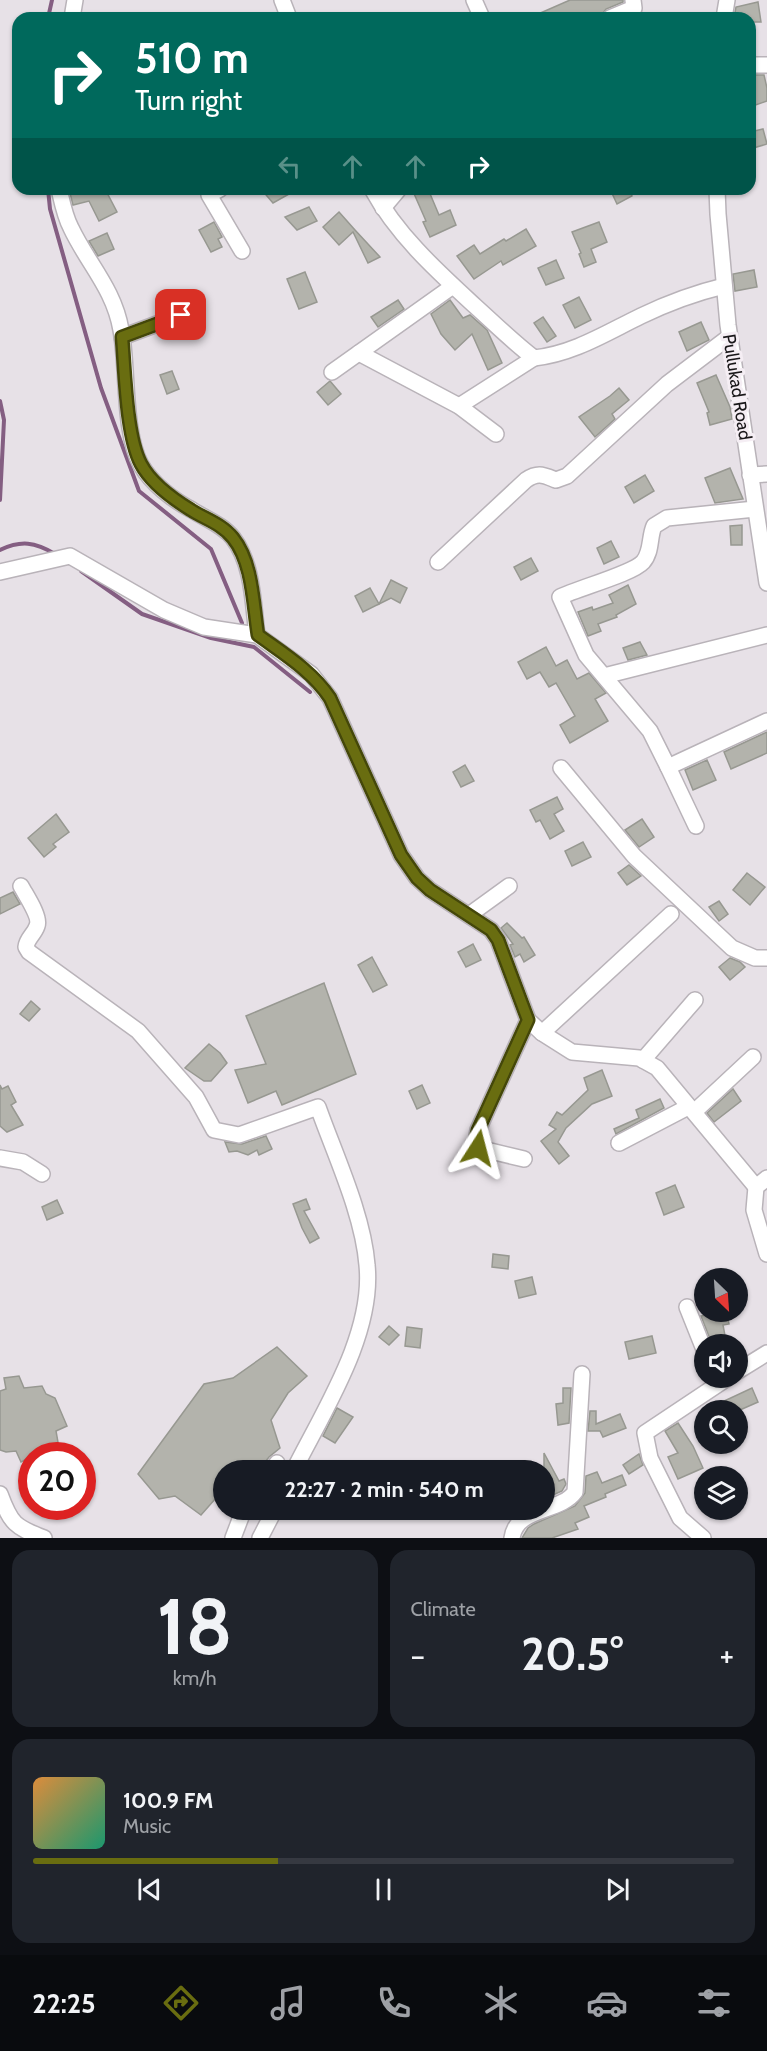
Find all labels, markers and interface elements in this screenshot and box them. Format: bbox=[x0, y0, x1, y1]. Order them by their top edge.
text: 510 m bbox=[135, 32, 249, 84]
icon: right bbox=[36, 36, 114, 114]
text: Turn right bbox=[135, 84, 242, 117]
icon: left bbox=[273, 150, 306, 183]
icon: ahead bbox=[336, 150, 369, 183]
icon: ahead bbox=[399, 150, 432, 183]
icon: right bbox=[462, 150, 495, 183]
pin bbox=[155, 289, 206, 340]
icon: arrive bbox=[164, 298, 197, 331]
street label: Pullukad Road bbox=[718, 332, 756, 442]
position arrow bbox=[446, 1116, 510, 1180]
north arrow bbox=[694, 1268, 748, 1322]
map controls bbox=[694, 1268, 748, 1520]
button: sound bbox=[694, 1334, 748, 1388]
button: search bbox=[694, 1400, 748, 1454]
speed limit sign: 20 bbox=[18, 1442, 96, 1520]
button: layers bbox=[694, 1466, 748, 1520]
text: 22:27 · 2 min · 540 m bbox=[284, 1476, 484, 1503]
text: 18 bbox=[157, 1579, 233, 1674]
text: Climate bbox=[411, 1597, 476, 1621]
text: 20.5° bbox=[521, 1627, 623, 1681]
text: − bbox=[411, 1635, 425, 1675]
text: + bbox=[719, 1635, 734, 1675]
text: km/h bbox=[173, 1666, 217, 1690]
text: 100.9 FM bbox=[123, 1787, 213, 1814]
text: Music bbox=[123, 1814, 171, 1838]
icon: previous bbox=[133, 1873, 166, 1906]
icon: pause bbox=[367, 1873, 400, 1906]
icon: next bbox=[601, 1873, 634, 1906]
icon: directions bbox=[160, 1982, 202, 2024]
icon: music bbox=[267, 1982, 309, 2024]
icon: phone bbox=[373, 1982, 415, 2024]
icon: climate bbox=[480, 1982, 522, 2024]
icon: car bbox=[586, 1982, 628, 2024]
icon: filters bbox=[693, 1982, 735, 2024]
text: 22:25 bbox=[32, 1987, 96, 2020]

